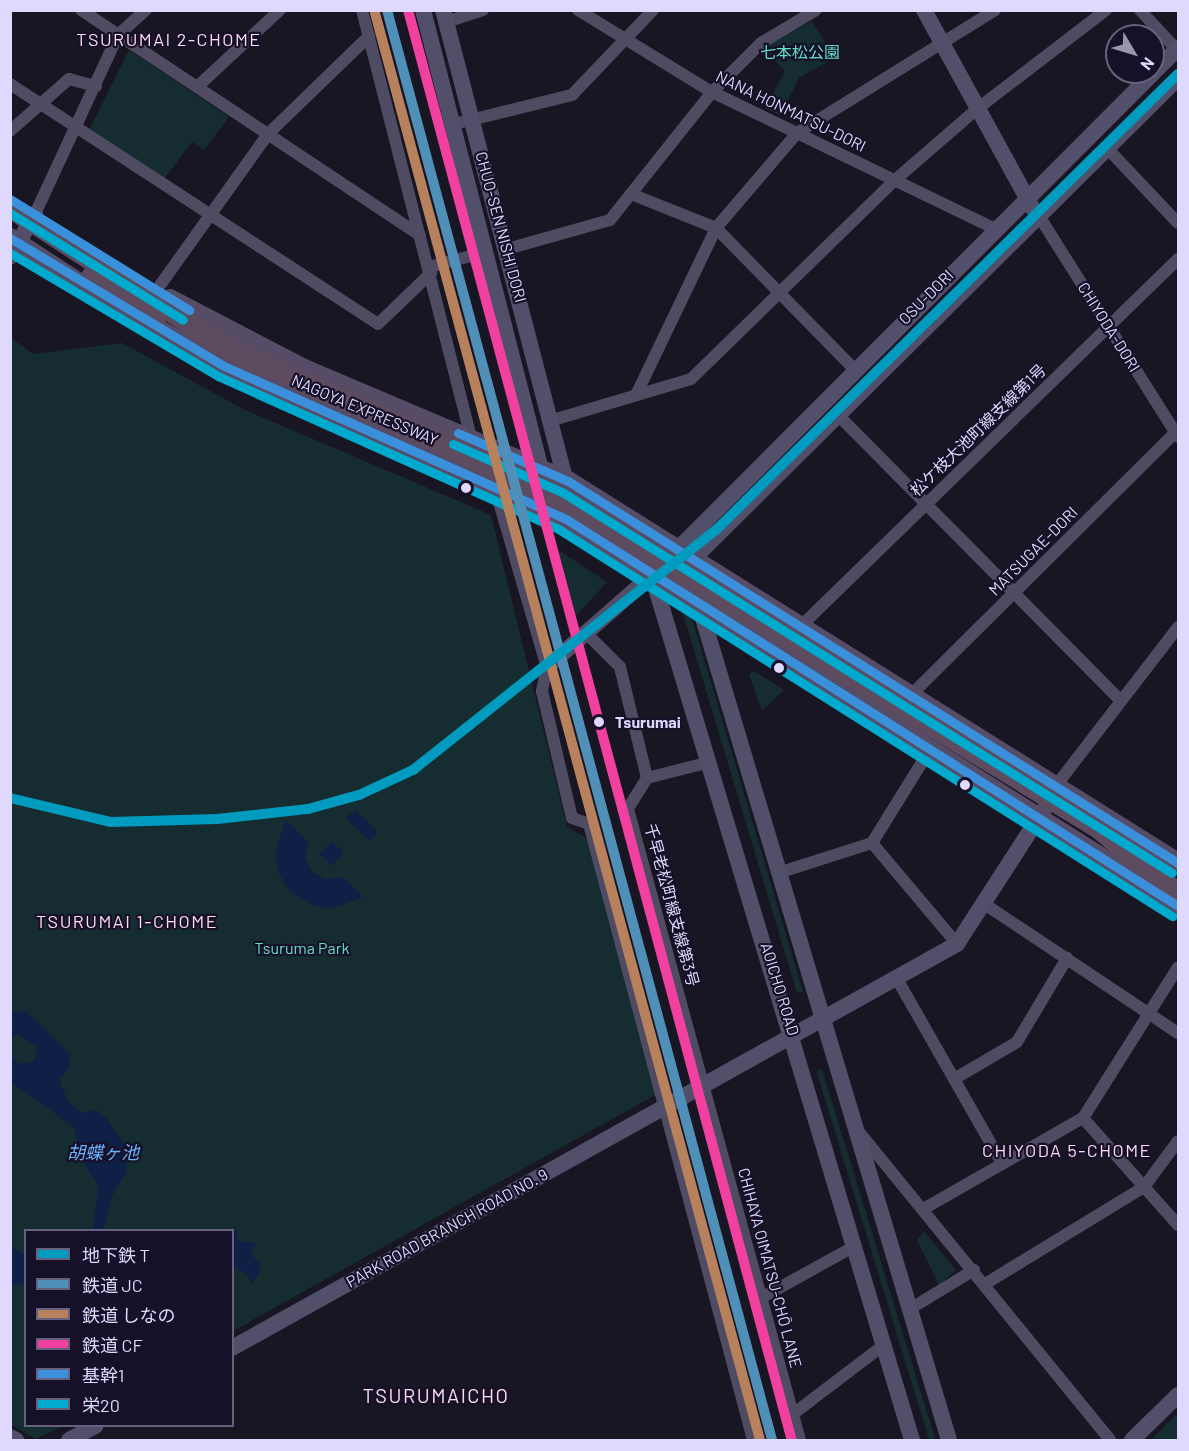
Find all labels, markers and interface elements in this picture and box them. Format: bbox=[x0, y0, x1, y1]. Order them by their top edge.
north arrow bbox=[1105, 24, 1165, 84]
district label: TSURUMAI 2-CHOME bbox=[76, 28, 262, 50]
park label: 七本松公園 bbox=[760, 42, 840, 62]
text: N bbox=[1137, 54, 1159, 74]
street label: NANA HONMATSU-DORI bbox=[713, 66, 869, 156]
street label: CHUO-SEN NISHI DORI bbox=[472, 149, 530, 305]
street label: OSU-DORI bbox=[895, 266, 957, 328]
street label: CHIYODA-DORI bbox=[1074, 279, 1144, 375]
street label: 松ケ枝大池町線支線第1号 bbox=[906, 360, 1050, 500]
street label: NAGOYA EXPRESSWAY bbox=[289, 370, 441, 450]
unlabelled marker bbox=[460, 482, 472, 494]
street label: MATSUGAE-DORI bbox=[985, 503, 1081, 599]
unlabelled marker bbox=[773, 662, 785, 674]
marker: Tsurumai bbox=[588, 711, 610, 733]
place label: Tsurumai bbox=[615, 712, 681, 732]
unlabelled marker bbox=[959, 779, 971, 791]
street label: 千早老松町線支線第3号 bbox=[641, 821, 703, 989]
district label: TSURUMAI 1-CHOME bbox=[36, 910, 218, 932]
park label: Tsuruma Park bbox=[254, 938, 350, 958]
street label: AOICHO ROAD bbox=[757, 940, 803, 1038]
district label: CHIYODA 5-CHOME bbox=[982, 1139, 1152, 1161]
water label: 胡蝶ヶ池 bbox=[67, 1141, 139, 1163]
street label: PARK ROAD BRANCH ROAD NO. 9 bbox=[343, 1164, 551, 1292]
street label: CHIHAYA OIMATSU-CHŌ LANE bbox=[734, 1166, 806, 1370]
legend bbox=[24, 1229, 234, 1427]
text: 地下鉄 T bbox=[82, 1244, 150, 1266]
text: 鉄道 JC bbox=[82, 1274, 143, 1296]
text: 鉄道 しなの bbox=[82, 1304, 176, 1326]
text: 鉄道 CF bbox=[82, 1334, 143, 1356]
text: 基幹1 bbox=[82, 1364, 124, 1386]
district label: TSURUMAICHO bbox=[363, 1383, 509, 1407]
text: 栄20 bbox=[82, 1394, 120, 1416]

